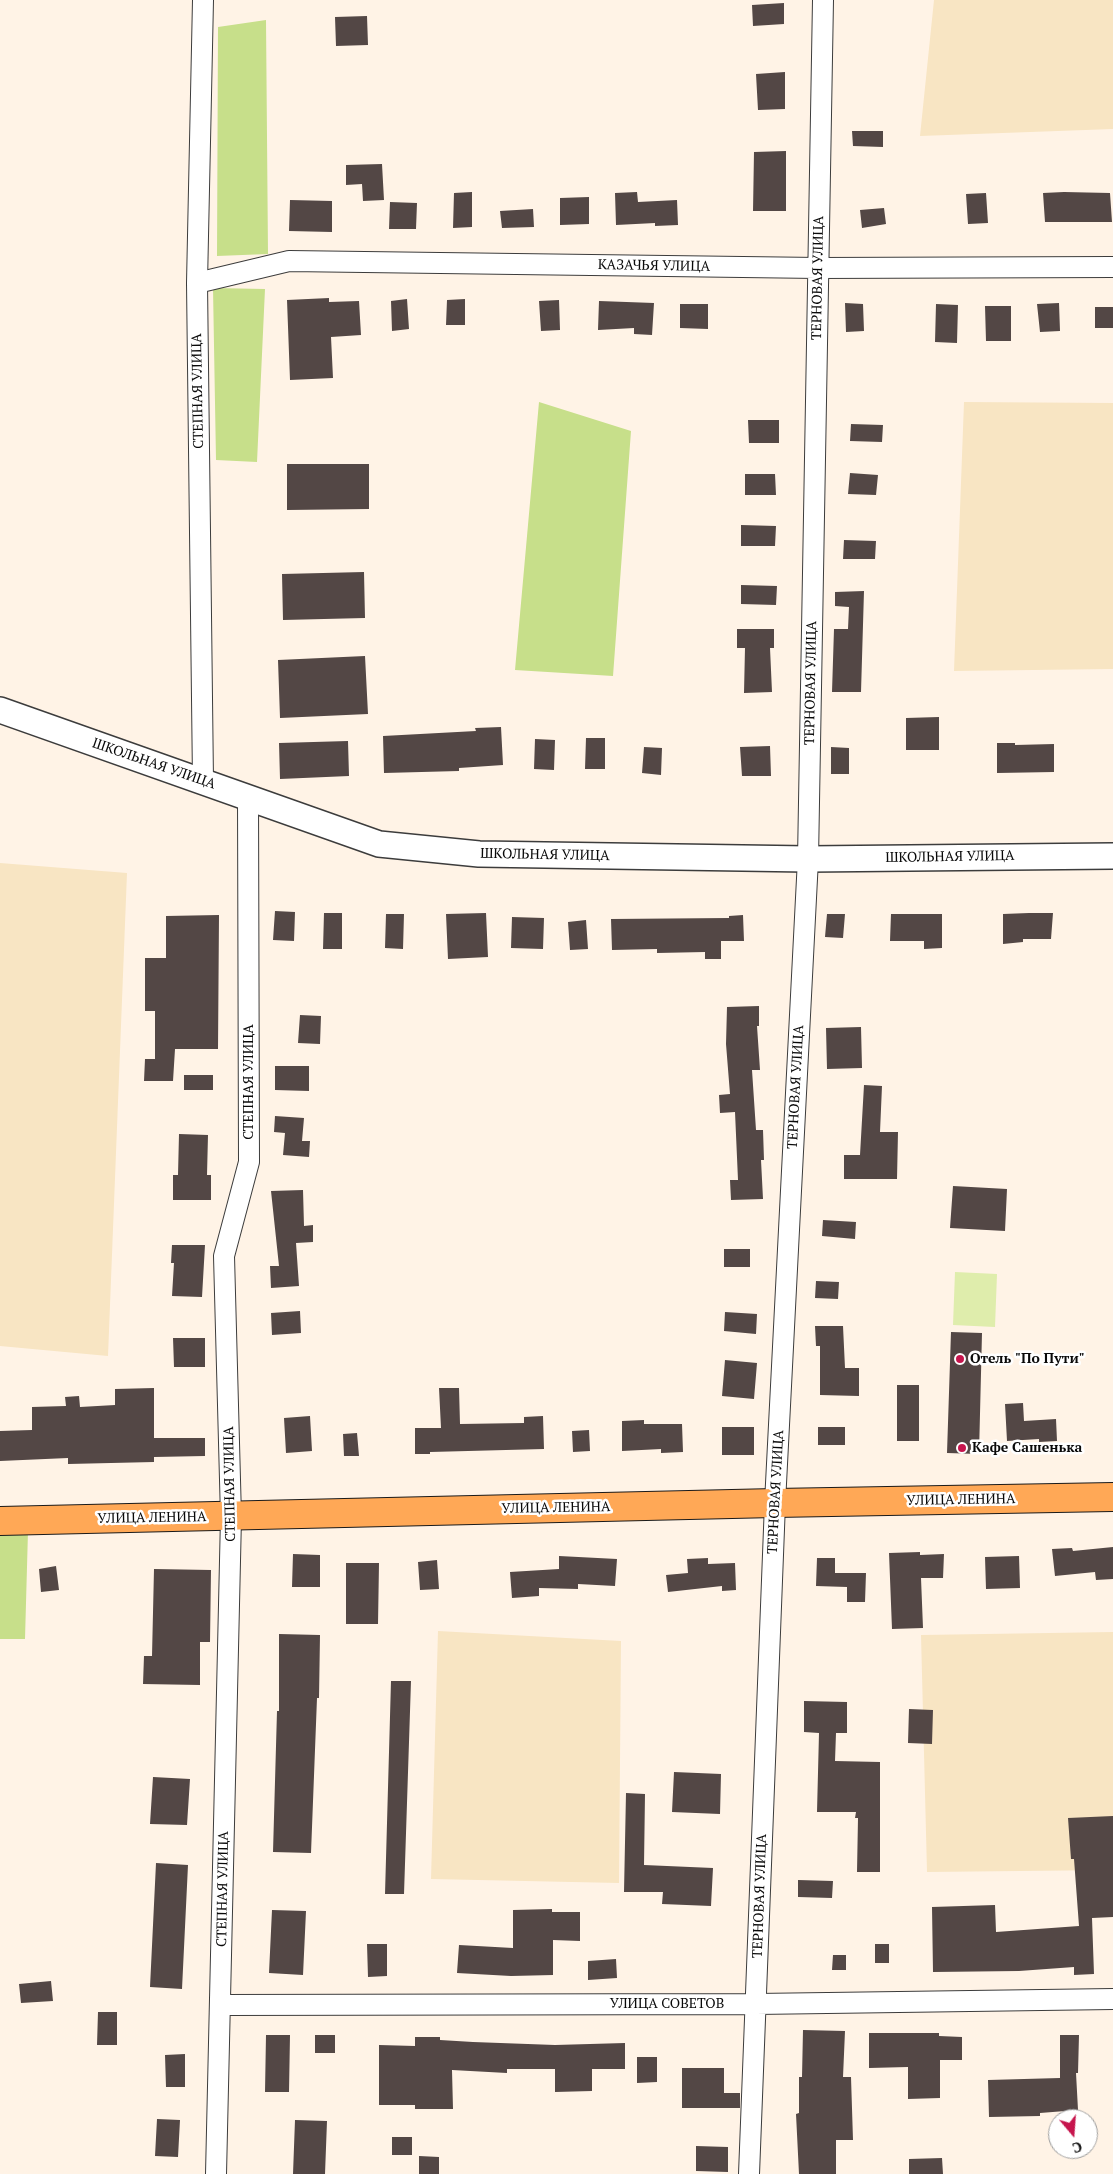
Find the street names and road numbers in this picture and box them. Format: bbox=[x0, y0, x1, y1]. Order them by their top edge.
street label: ТЕРНОВАЯ УЛИЦА bbox=[809, 216, 827, 340]
street label: КАЗАЧЬЯ УЛИЦА bbox=[598, 257, 710, 275]
street label: СТЕПНАЯ УЛИЦА bbox=[189, 333, 207, 449]
street label: ТЕРНОВАЯ УЛИЦА bbox=[802, 621, 820, 745]
street label: ШКОЛЬНАЯ УЛИЦА bbox=[90, 735, 218, 793]
street label: ШКОЛЬНАЯ УЛИЦА bbox=[480, 845, 610, 865]
street label: ШКОЛЬНАЯ УЛИЦА bbox=[885, 847, 1015, 867]
street label: СТЕПНАЯ УЛИЦА bbox=[241, 1024, 257, 1140]
street label: ТЕРНОВАЯ УЛИЦА bbox=[784, 1025, 808, 1149]
street label: СТЕПНАЯ УЛИЦА bbox=[221, 1426, 239, 1542]
street label: ТЕРНОВАЯ УЛИЦА bbox=[764, 1430, 788, 1554]
street label: УЛИЦА ЛЕНИНА bbox=[906, 1491, 1016, 1509]
street label: УЛИЦА ЛЕНИНА bbox=[501, 1499, 611, 1517]
street label: УЛИЦА ЛЕНИНА bbox=[97, 1509, 207, 1527]
street label: СТЕПНАЯ УЛИЦА bbox=[214, 1831, 232, 1947]
street label: ТЕРНОВАЯ УЛИЦА bbox=[749, 1834, 771, 1958]
street label: УЛИЦА СОВЕТОВ bbox=[610, 1996, 724, 2012]

